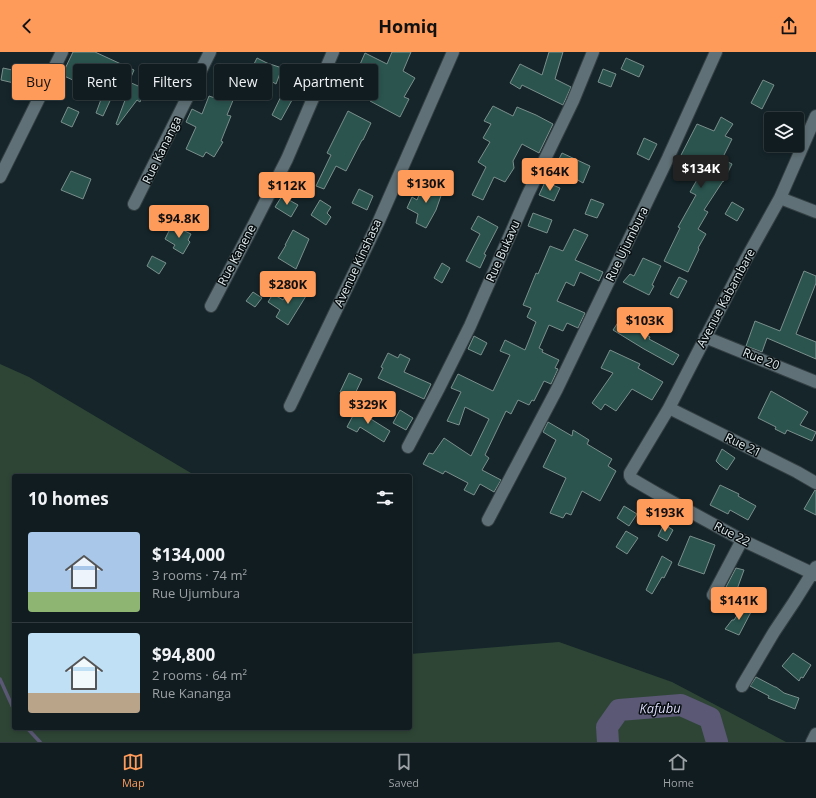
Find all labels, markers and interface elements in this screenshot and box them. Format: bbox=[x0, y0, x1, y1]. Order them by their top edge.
text: Homiq bbox=[378, 14, 438, 38]
icon: back bbox=[16, 15, 38, 37]
icon: share bbox=[778, 15, 800, 37]
chip: Buy bbox=[12, 64, 65, 100]
chip: Rent bbox=[73, 64, 131, 100]
chip: Filters bbox=[139, 64, 206, 100]
chip: New bbox=[214, 64, 272, 100]
chip: Apartment bbox=[280, 64, 378, 100]
map controls bbox=[764, 112, 804, 152]
button: layers bbox=[764, 112, 804, 152]
street label: Rue Kananga bbox=[138, 113, 185, 186]
pin: $134K bbox=[673, 155, 729, 189]
pin: $164K bbox=[522, 158, 578, 192]
text: $134K bbox=[682, 159, 720, 177]
text: $164K bbox=[531, 162, 569, 180]
pin: $130K bbox=[398, 170, 454, 204]
pin: $112K bbox=[259, 172, 315, 206]
text: $130K bbox=[407, 174, 445, 192]
text: $112K bbox=[268, 176, 306, 194]
street label: Rue Ujumbura bbox=[601, 204, 652, 284]
pin: $94.8K bbox=[146, 205, 212, 239]
text: $94.8K bbox=[158, 209, 200, 227]
street label: Avenue Kinshasa bbox=[330, 216, 385, 309]
street label: Rue Bukavu bbox=[481, 217, 524, 284]
street label: Rue Kanene bbox=[213, 221, 260, 288]
street label: Avenue Kabambare bbox=[692, 245, 759, 350]
pin: $280K bbox=[260, 271, 316, 305]
text: $280K bbox=[269, 275, 307, 293]
pin: $103K bbox=[617, 307, 673, 341]
text: $103K bbox=[626, 311, 664, 329]
street label: Rue 20 bbox=[740, 343, 782, 374]
pin: $329K bbox=[340, 391, 396, 425]
text: $329K bbox=[349, 395, 387, 413]
street label: Rue 21 bbox=[722, 429, 764, 461]
text: 10 homes bbox=[28, 487, 109, 510]
icon: filters bbox=[374, 487, 396, 509]
pin: $193K bbox=[637, 499, 693, 533]
text: $193K bbox=[646, 503, 684, 521]
street label: Rue 22 bbox=[711, 517, 753, 550]
text: $134,000 bbox=[152, 543, 225, 566]
icon: home bbox=[60, 548, 108, 596]
text: 3 rooms · 74 m² bbox=[152, 566, 247, 584]
text: Rue Ujumbura bbox=[152, 584, 240, 602]
pin: $141K bbox=[711, 587, 767, 621]
text: $141K bbox=[720, 591, 758, 609]
text: $94,800 bbox=[152, 643, 215, 666]
icon: home bbox=[60, 649, 108, 697]
text: 2 rooms · 64 m² bbox=[152, 666, 247, 684]
text: Rue Kananga bbox=[152, 684, 231, 702]
water label: Kafubu bbox=[639, 699, 681, 717]
tab: Map bbox=[122, 751, 145, 790]
tab: Saved bbox=[389, 751, 419, 790]
tab: Home bbox=[663, 751, 694, 790]

